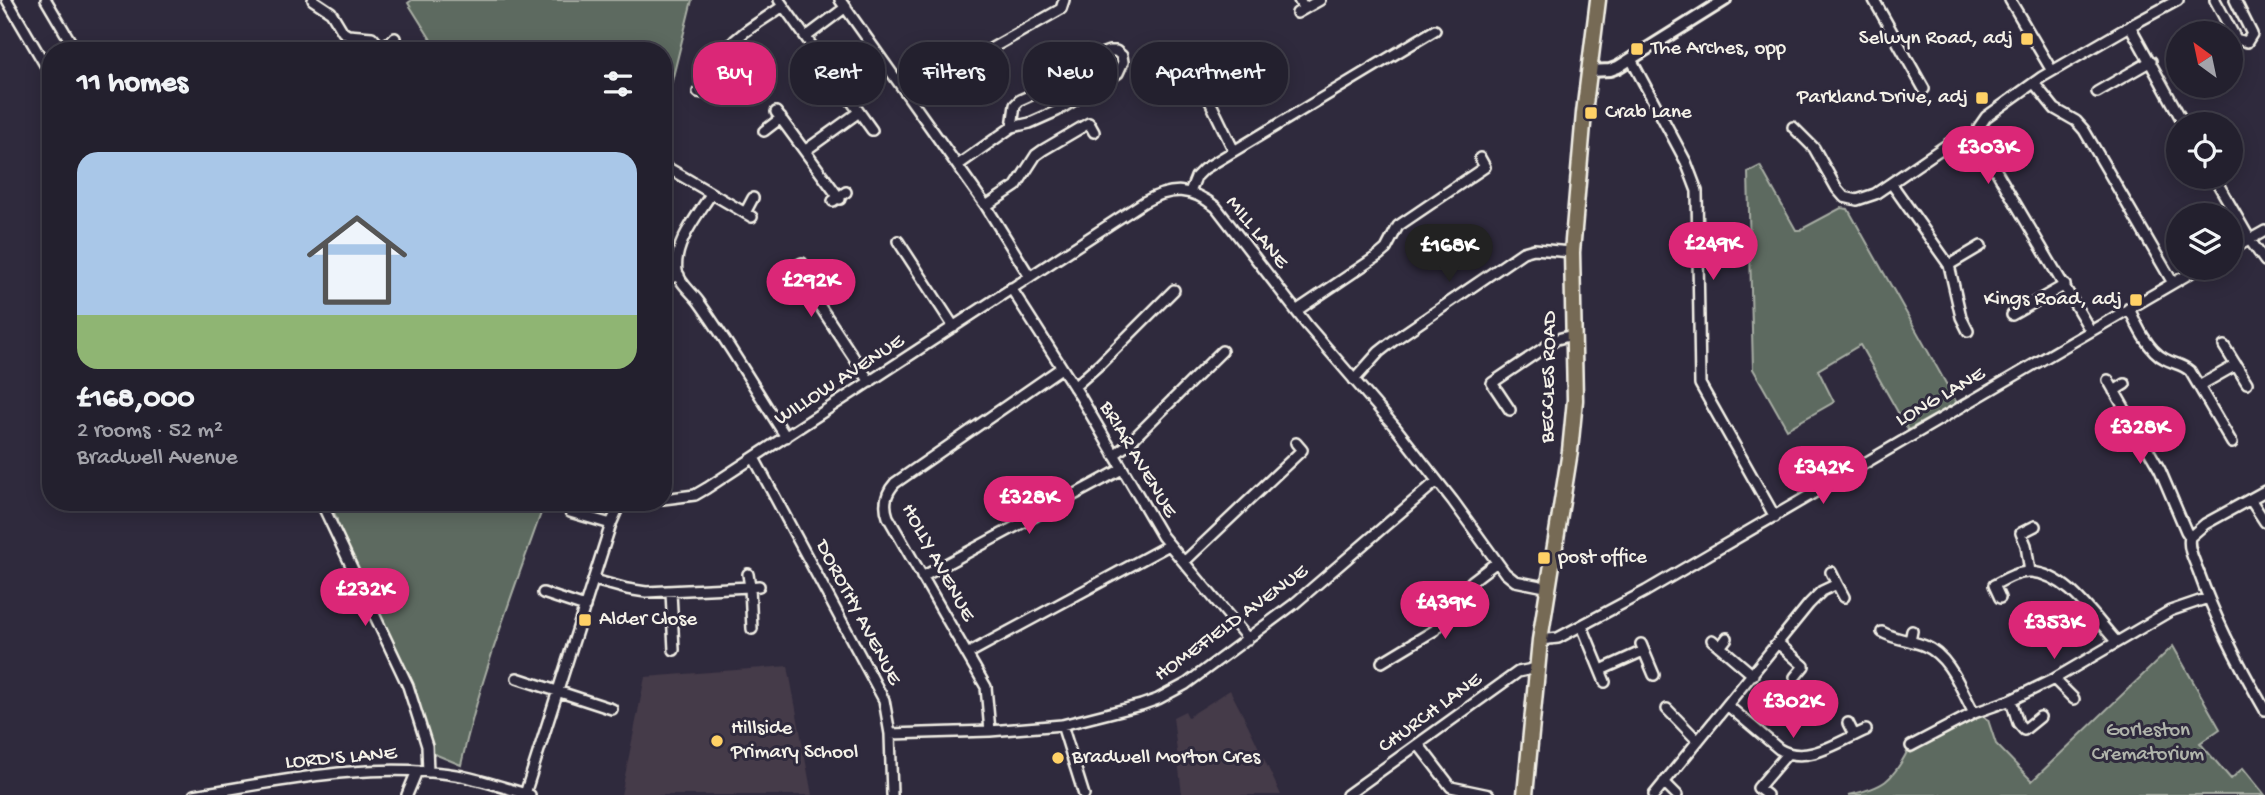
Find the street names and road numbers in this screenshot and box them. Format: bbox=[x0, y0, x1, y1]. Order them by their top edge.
street label: MILL LANE bbox=[1219, 191, 1294, 275]
street label: BECCLES ROAD bbox=[1536, 311, 1564, 444]
street label: WILLOW AVENUE bbox=[770, 329, 910, 432]
street label: LONG LANE bbox=[1892, 362, 1991, 434]
street label: BRIAR AVENUE bbox=[1092, 396, 1182, 523]
street label: HOLLY AVENUE bbox=[894, 500, 980, 627]
street label: DOROTHY AVENUE bbox=[807, 534, 906, 691]
street label: HOMEFIELD AVENUE bbox=[1150, 559, 1314, 688]
street label: CHURCH LANE bbox=[1374, 668, 1488, 760]
street label: LORD'S LANE bbox=[284, 742, 399, 776]

